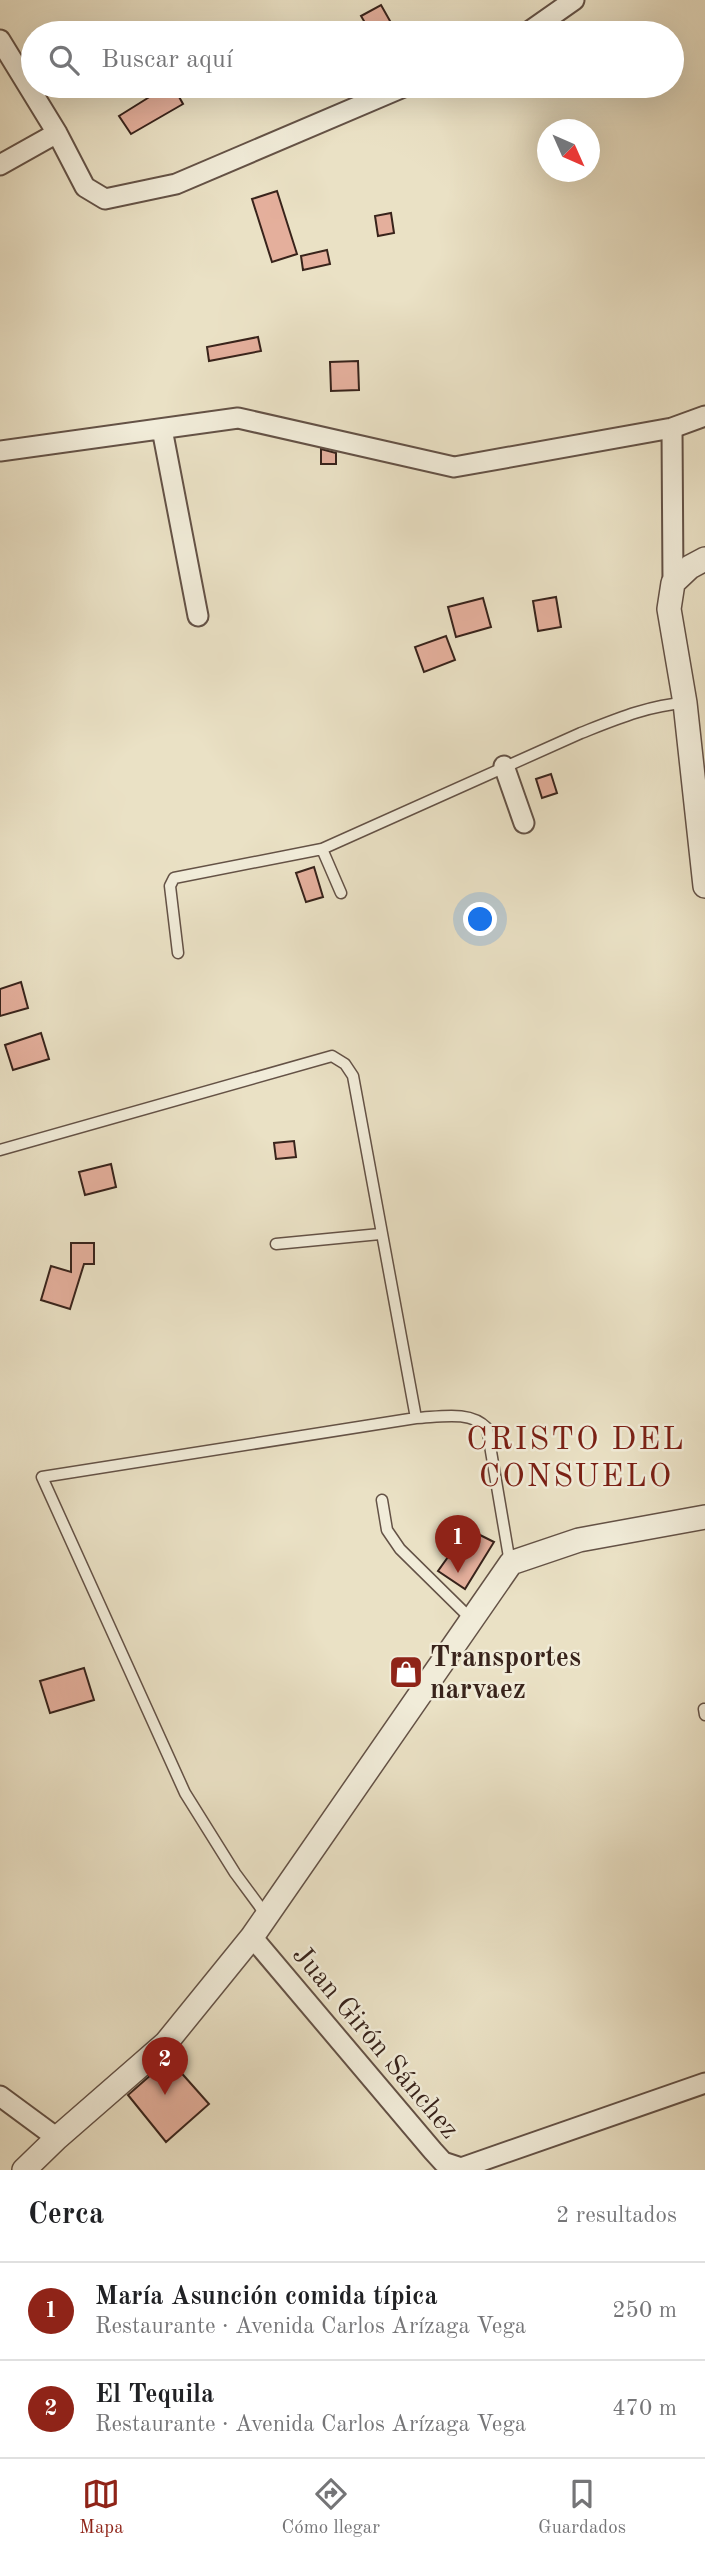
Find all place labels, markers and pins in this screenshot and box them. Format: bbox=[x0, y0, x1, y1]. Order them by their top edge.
pin: 1 bbox=[435, 1515, 481, 1573]
place label: Transportes narvaez bbox=[430, 1645, 581, 1705]
shop icon: Transportes narvaez bbox=[387, 1653, 425, 1691]
pin: 2 bbox=[142, 2037, 188, 2095]

